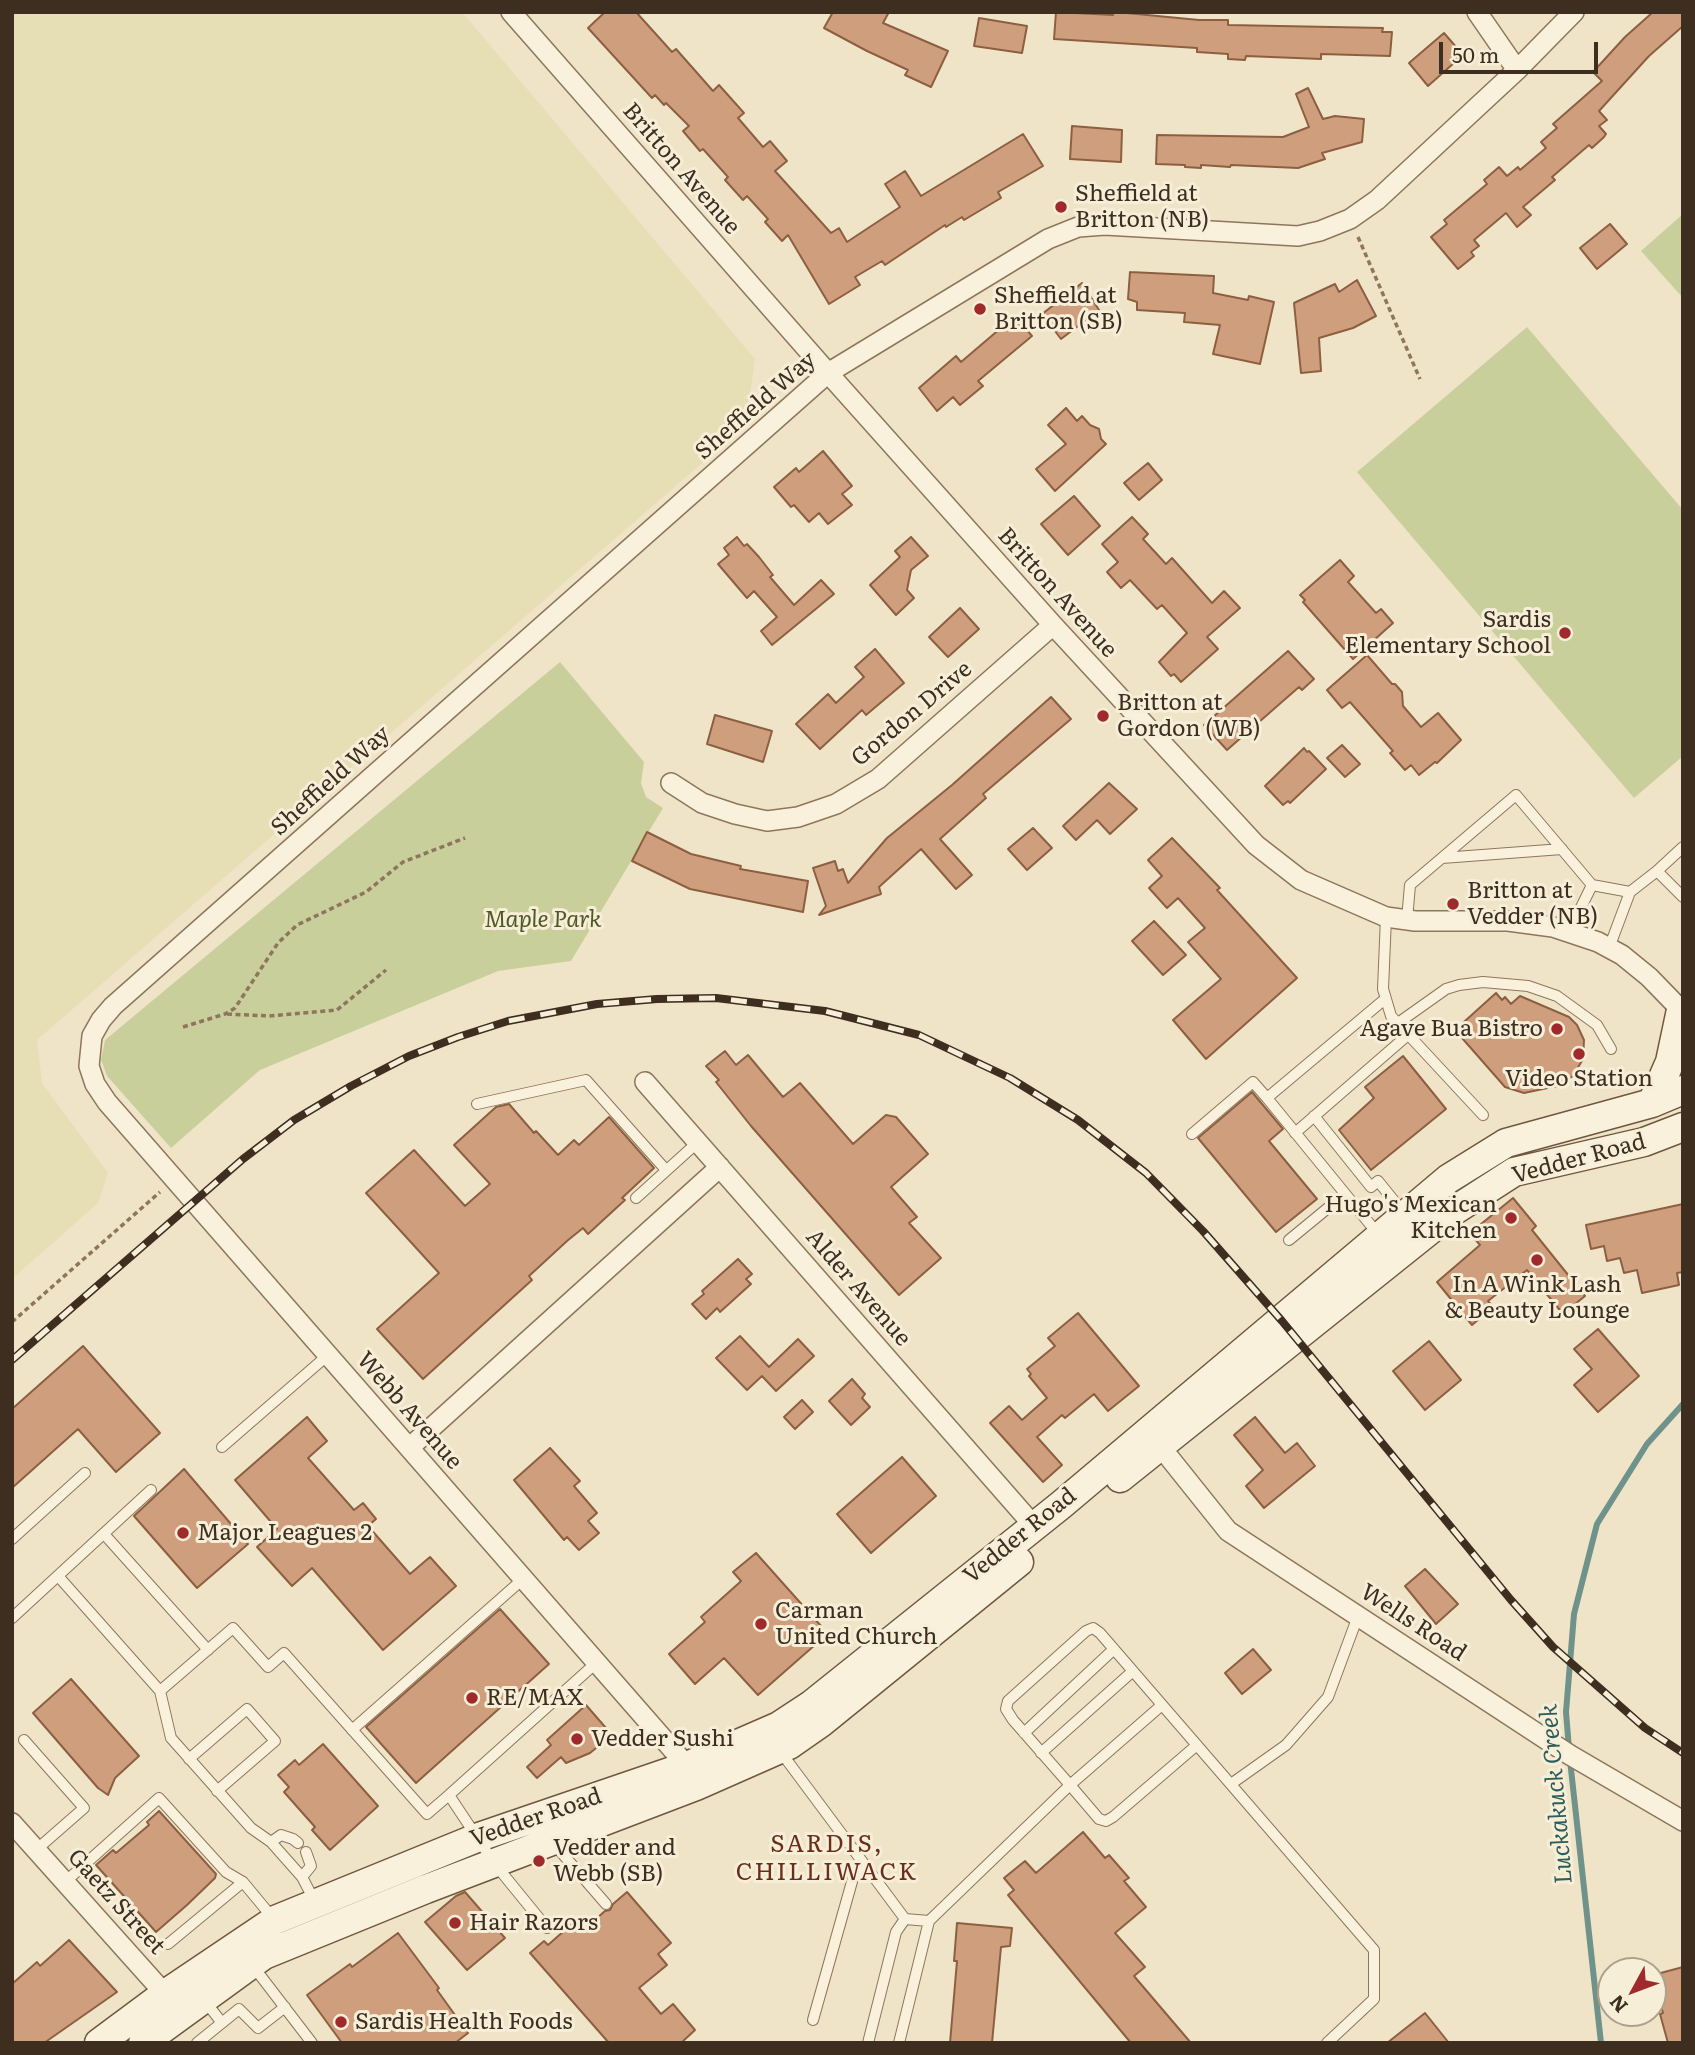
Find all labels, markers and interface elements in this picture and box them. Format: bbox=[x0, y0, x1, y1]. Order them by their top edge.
scale bar bbox=[1443, 28, 1602, 72]
text: 50 m bbox=[1452, 38, 1499, 69]
street label: Britton Avenue bbox=[616, 98, 746, 240]
place label: Sheffield at Britton (NB) bbox=[1075, 180, 1209, 234]
marker: Sheffield at Britton (NB) bbox=[1053, 199, 1069, 215]
place label: Sheffield at Britton (SB) bbox=[994, 282, 1123, 336]
marker: Sheffield at Britton (SB) bbox=[972, 301, 988, 317]
street label: Sheffield Way bbox=[690, 346, 822, 466]
street label: Britton Avenue bbox=[991, 522, 1123, 664]
place label: Sardis Elementary School bbox=[1344, 606, 1551, 660]
marker: Sardis Elementary School bbox=[1557, 625, 1573, 641]
street label: Gordon Drive bbox=[846, 656, 978, 772]
place label: Britton at Gordon (WB) bbox=[1117, 689, 1261, 743]
marker: Britton at Gordon (WB) bbox=[1095, 708, 1111, 724]
street label: Sheffield Way bbox=[266, 720, 396, 842]
place label: Britton at Vedder (NB) bbox=[1467, 877, 1598, 931]
marker: Britton at Vedder (NB) bbox=[1445, 896, 1461, 912]
park label: Maple Park bbox=[484, 906, 602, 934]
place label: Agave Bua Bistro bbox=[1360, 1015, 1543, 1043]
marker: Agave Bua Bistro bbox=[1549, 1021, 1565, 1037]
marker: Video Station bbox=[1571, 1046, 1587, 1062]
place label: Video Station bbox=[1505, 1065, 1653, 1093]
street label: Vedder Road bbox=[1509, 1128, 1649, 1190]
place label: Hugo's Mexican Kitchen bbox=[1325, 1191, 1497, 1245]
marker: Hugo's Mexican Kitchen bbox=[1503, 1210, 1519, 1226]
street label: Alder Avenue bbox=[800, 1224, 916, 1352]
marker: In A Wink Lash & Beauty Lounge bbox=[1529, 1252, 1545, 1268]
place label: In A Wink Lash & Beauty Lounge bbox=[1444, 1271, 1630, 1325]
street label: Webb Avenue bbox=[350, 1347, 468, 1475]
street label: Vedder Road bbox=[958, 1482, 1082, 1590]
place label: Major Leagues 2 bbox=[197, 1519, 372, 1547]
marker: Major Leagues 2 bbox=[175, 1525, 191, 1541]
street label: Wells Road bbox=[1355, 1579, 1471, 1667]
place label: Carman United Church bbox=[775, 1597, 937, 1651]
marker: Carman United Church bbox=[753, 1616, 769, 1632]
place label: RE/MAX bbox=[486, 1684, 583, 1712]
marker: RE/MAX bbox=[464, 1690, 480, 1706]
water label: Luckakuck Creek bbox=[1535, 1703, 1579, 1885]
place label: Vedder Sushi bbox=[591, 1725, 734, 1753]
marker: Vedder Sushi bbox=[569, 1731, 585, 1747]
street label: Vedder Road bbox=[467, 1783, 605, 1853]
district label: SARDIS, CHILLIWACK bbox=[737, 1831, 917, 1887]
place label: Vedder and Webb (SB) bbox=[553, 1834, 676, 1888]
street label: Gaetz Street bbox=[62, 1844, 170, 1960]
marker: Vedder and Webb (SB) bbox=[531, 1853, 547, 1869]
place label: Hair Razors bbox=[469, 1909, 598, 1937]
marker: Hair Razors bbox=[447, 1915, 463, 1931]
north arrow bbox=[1597, 1957, 1667, 2027]
text: N bbox=[1602, 1989, 1633, 2020]
place label: Sardis Health Foods bbox=[355, 2008, 573, 2036]
marker: Sardis Health Foods bbox=[333, 2014, 349, 2030]

